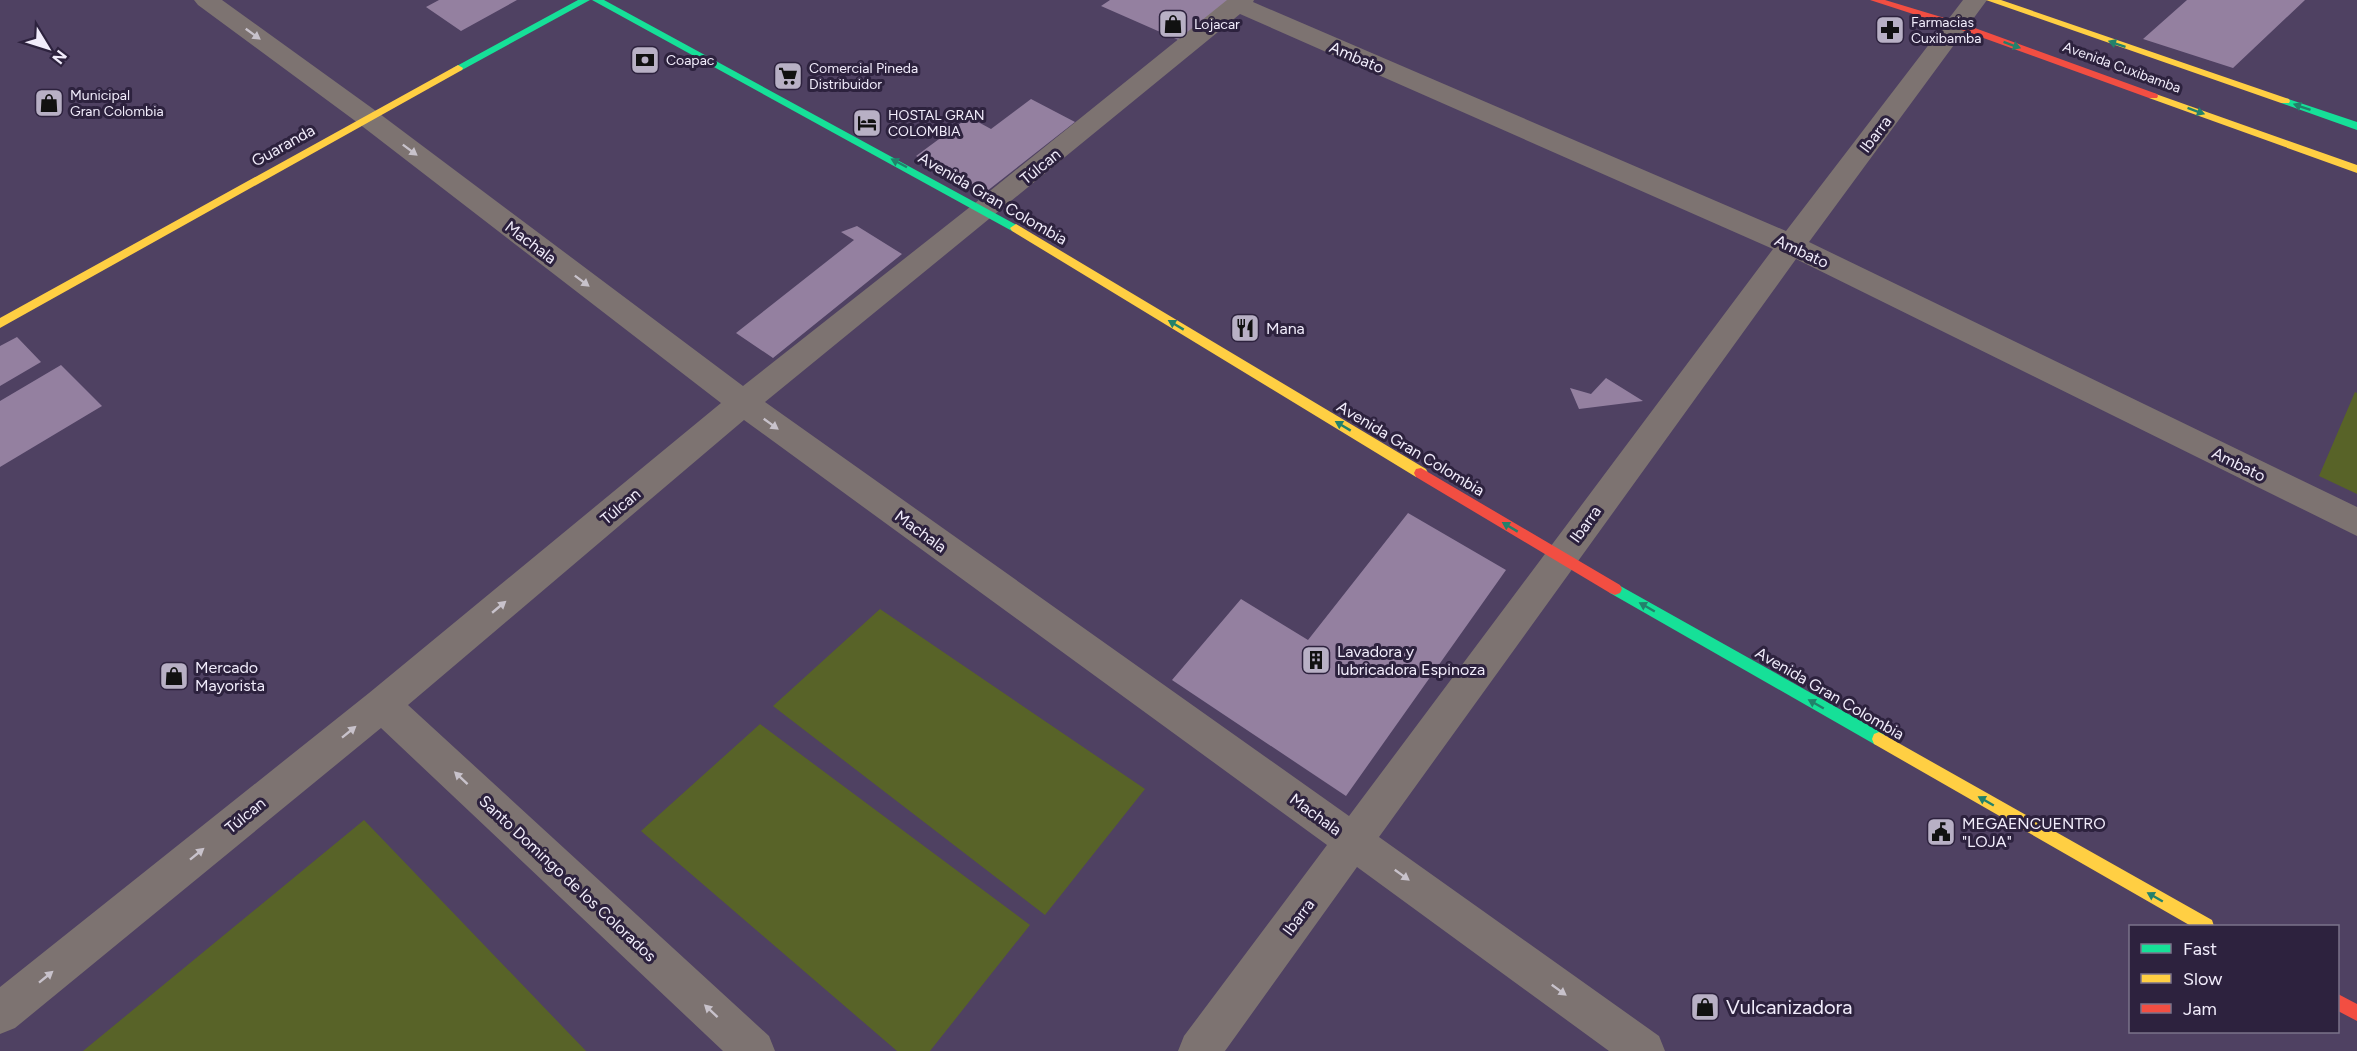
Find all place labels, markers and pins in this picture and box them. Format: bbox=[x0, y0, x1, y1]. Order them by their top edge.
shop icon: Lojacar bbox=[1157, 8, 1189, 40]
pharmacy icon: Farmacias Cuxibamba bbox=[1874, 14, 1906, 46]
place label: Farmacias Cuxibamba bbox=[1911, 14, 1981, 47]
place label: Lojacar bbox=[1194, 16, 1240, 33]
bank icon: Coapac bbox=[629, 44, 661, 76]
place label: Coapac bbox=[666, 52, 715, 69]
supermarket icon: Comercial Pineda Distribuidor bbox=[772, 60, 804, 92]
place label: Comercial Pineda Distribuidor bbox=[809, 60, 918, 93]
shop icon: Municipal Gran Colombia bbox=[33, 87, 65, 119]
place label: Municipal Gran Colombia bbox=[70, 87, 164, 120]
hotel icon: HOSTAL GRAN COLOMBIA bbox=[851, 107, 883, 139]
place label: HOSTAL GRAN COLOMBIA bbox=[888, 107, 985, 140]
restaurant icon: Mana bbox=[1229, 312, 1261, 344]
place label: Mana bbox=[1266, 319, 1305, 338]
place label: Lavadora y lubricadora Espinoza bbox=[1337, 642, 1485, 679]
building icon: Lavadora y lubricadora Espinoza bbox=[1300, 644, 1332, 676]
place label: Mercado Mayorista bbox=[195, 658, 265, 695]
shop icon: Mercado Mayorista bbox=[158, 660, 190, 692]
place label: MEGAENCUENTRO "LOJA" bbox=[1962, 814, 2106, 851]
public building icon: MEGAENCUENTRO "LOJA" bbox=[1925, 816, 1957, 848]
shop icon: Vulcanizadora bbox=[1689, 991, 1721, 1023]
place label: Vulcanizadora bbox=[1726, 995, 1852, 1019]

